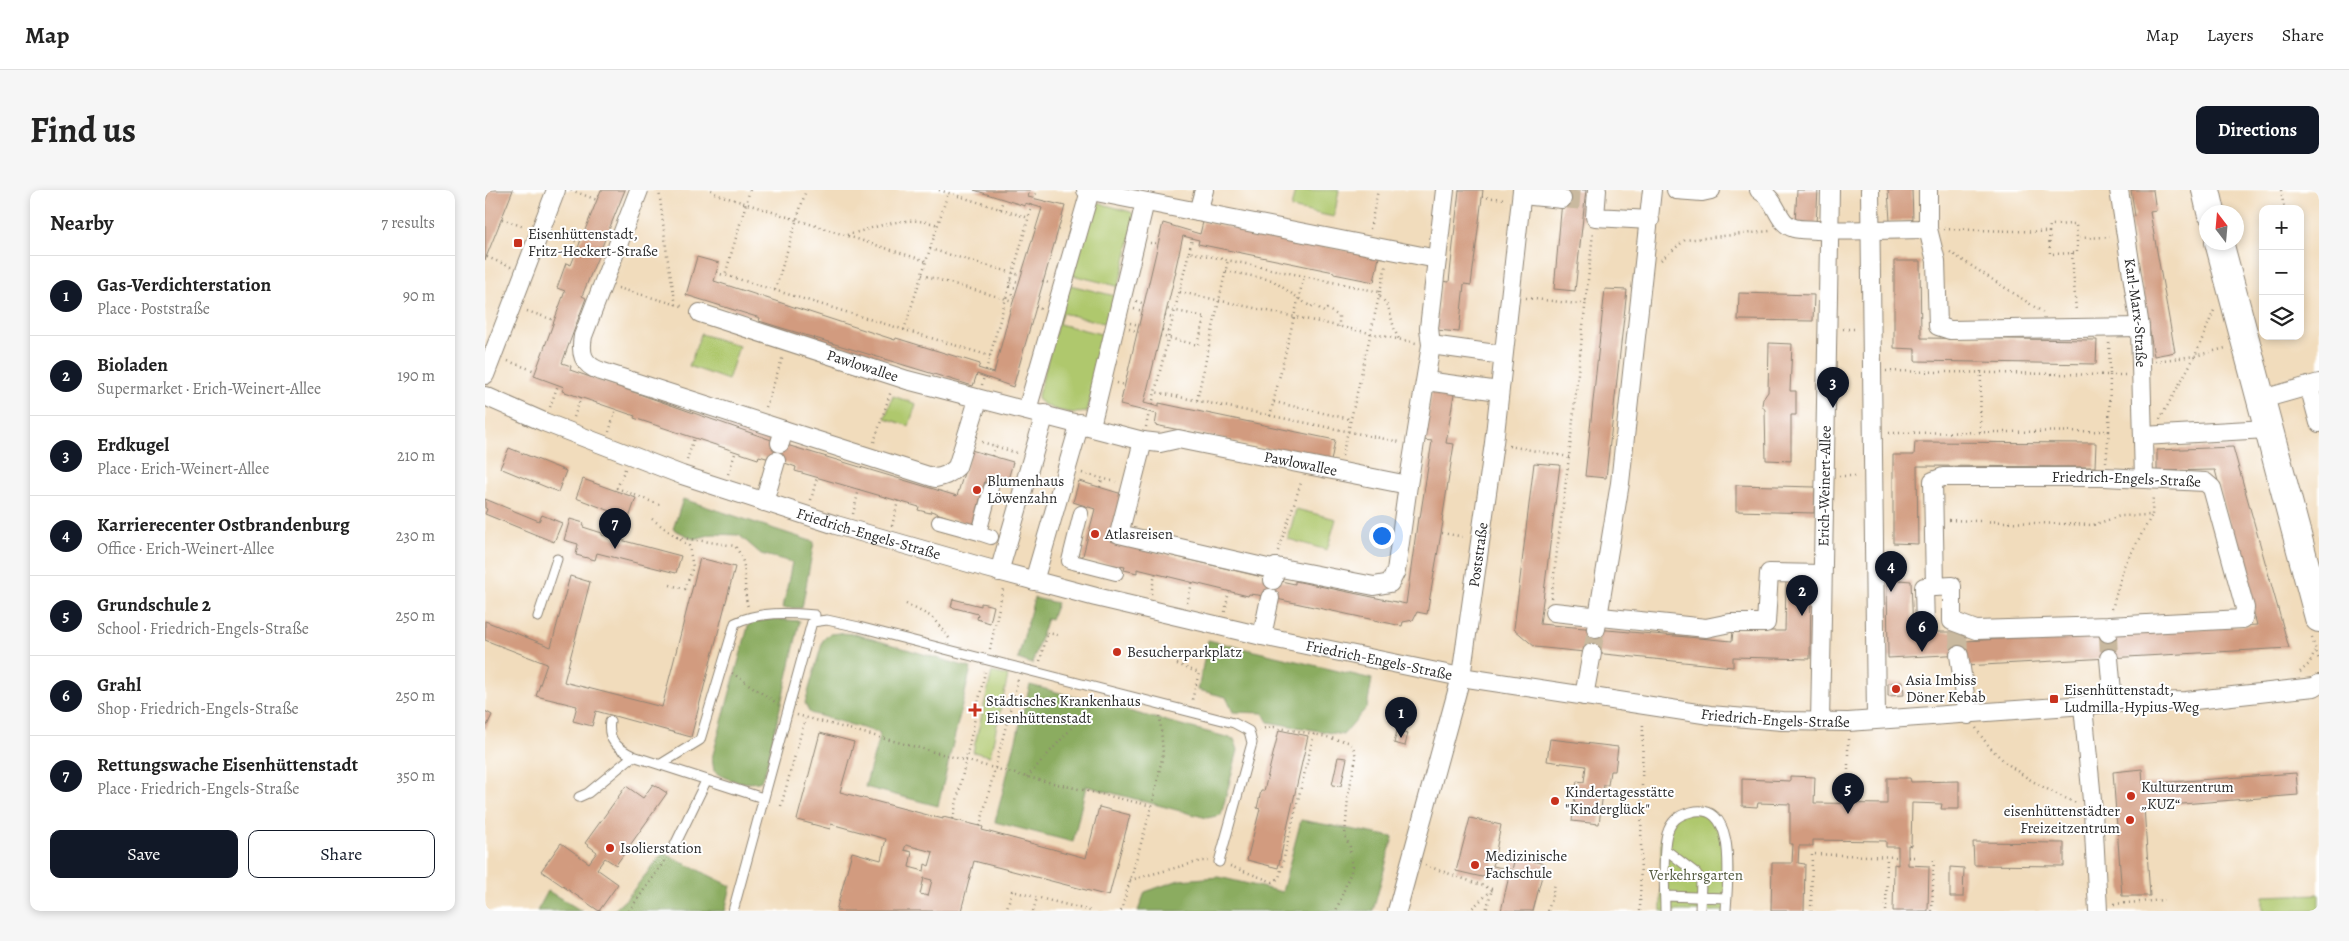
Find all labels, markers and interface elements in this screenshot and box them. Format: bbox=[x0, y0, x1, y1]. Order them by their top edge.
text: Map bbox=[25, 19, 69, 51]
text: Map bbox=[2146, 23, 2179, 47]
text: Layers bbox=[2207, 23, 2254, 47]
text: Share bbox=[2282, 23, 2324, 47]
text: Find us bbox=[30, 106, 136, 154]
button: Directions bbox=[2196, 106, 2319, 154]
north arrow bbox=[2199, 205, 2244, 250]
map controls bbox=[2259, 205, 2304, 340]
button: + bbox=[2259, 205, 2304, 250]
text: Nearby bbox=[50, 209, 113, 237]
text: 7 results bbox=[381, 212, 435, 234]
place label: Eisenhüttenstadt, Fritz-Heckert-Straße bbox=[528, 224, 658, 261]
marker: Eisenhüttenstadt, Fritz-Heckert-Straße bbox=[512, 237, 524, 249]
button: − bbox=[2259, 250, 2304, 295]
street label: Karl-Marx-Straße bbox=[2120, 257, 2151, 368]
text: Gas-Verdichterstation bbox=[97, 272, 271, 298]
text: 1 bbox=[63, 285, 69, 307]
text: 90 m bbox=[403, 285, 435, 307]
button: layers bbox=[2259, 295, 2304, 340]
text: Place · Poststraße bbox=[97, 298, 210, 320]
street label: Pawlowallee bbox=[824, 345, 901, 387]
text: Bioladen bbox=[97, 352, 168, 378]
text: 2 bbox=[62, 365, 70, 387]
text: 190 m bbox=[397, 365, 435, 387]
pin: 3 bbox=[1817, 367, 1849, 408]
text: Supermarket · Erich-Weinert-Allee bbox=[97, 378, 321, 400]
street label: Erich-Weinert-Allee bbox=[1813, 425, 1836, 547]
text: Erdkugel bbox=[97, 432, 169, 458]
text: 3 bbox=[63, 445, 69, 467]
text: 210 m bbox=[397, 445, 435, 467]
street label: Pawlowallee bbox=[1262, 446, 1339, 481]
text: Place · Erich-Weinert-Allee bbox=[97, 458, 269, 480]
street label: Friedrich-Engels-Straße bbox=[2052, 467, 2202, 492]
place label: Blumenhaus Löwenzahn bbox=[987, 471, 1064, 508]
marker: Blumenhaus Löwenzahn bbox=[971, 484, 983, 496]
street label: Friedrich-Engels-Straße bbox=[794, 503, 943, 564]
pin: 7 bbox=[599, 508, 631, 549]
text: Karrierecenter Ostbrandenburg bbox=[97, 512, 350, 538]
street label: Poststraße bbox=[1464, 521, 1493, 589]
your location bbox=[1369, 523, 1395, 549]
place label: Atlasreisen bbox=[1104, 524, 1173, 544]
text: 4 bbox=[62, 525, 70, 547]
text: 230 m bbox=[396, 525, 435, 547]
marker: Atlasreisen bbox=[1089, 528, 1101, 540]
text: Office · Erich-Weinert-Allee bbox=[97, 538, 274, 560]
pin: 4 bbox=[1875, 551, 1907, 592]
pin: 2 bbox=[1786, 575, 1818, 616]
text: Grundschule 2 bbox=[97, 592, 211, 618]
text: 5 bbox=[63, 605, 69, 627]
text: 250 m bbox=[396, 605, 435, 627]
pin: 6 bbox=[1906, 611, 1938, 652]
text: School · Friedrich-Engels-Straße bbox=[97, 618, 309, 640]
street label: Friedrich-Engels-Straße bbox=[1304, 635, 1454, 685]
place label: Besucherparkplatz bbox=[1127, 642, 1242, 662]
marker: Besucherparkplatz bbox=[1111, 646, 1123, 658]
place label: Asia Imbiss Döner Kebab bbox=[1905, 670, 1986, 707]
text: Grahl bbox=[97, 672, 141, 698]
place label: Eisenhüttenstadt, Ludmilla-Hypius-Weg bbox=[2064, 680, 2200, 717]
marker: Asia Imbiss Döner Kebab bbox=[1890, 683, 1902, 695]
text: 6 bbox=[62, 685, 70, 707]
text: 250 m bbox=[396, 685, 435, 707]
place label: Städtisches Krankenhaus Eisenhüttenstadt bbox=[986, 691, 1141, 728]
marker: Eisenhüttenstadt, Ludmilla-Hypius-Weg bbox=[2048, 693, 2060, 705]
pin: 1 bbox=[1385, 697, 1417, 738]
text: Shop · Friedrich-Engels-Straße bbox=[97, 698, 299, 720]
marker: Städtisches Krankenhaus Eisenhüttenstadt bbox=[968, 703, 982, 717]
street label: Friedrich-Engels-Straße bbox=[1699, 704, 1850, 732]
text: Rettungswache Eisenhüttenstadt bbox=[97, 752, 358, 778]
text: 7 bbox=[63, 765, 69, 787]
text: 350 m bbox=[396, 765, 435, 787]
pin: 5 bbox=[1832, 773, 1864, 814]
place label: Kulturzentrum „KUZ“ bbox=[2141, 777, 2234, 814]
text: Place · Friedrich-Engels-Straße bbox=[97, 778, 299, 800]
place label: Kindertagesstätte "Kinderglück" bbox=[1565, 782, 1674, 819]
marker: Kulturzentrum „KUZ“ bbox=[2125, 790, 2137, 802]
marker: Kindertagesstätte "Kinderglück" bbox=[1549, 795, 1561, 807]
place label: eisenhüttenstädter Freizeitzentrum bbox=[2004, 801, 2121, 838]
marker: eisenhüttenstädter Freizeitzentrum bbox=[2124, 814, 2136, 826]
button: Save bbox=[50, 830, 238, 878]
button: Share bbox=[248, 830, 435, 878]
place label: Isolierstation bbox=[620, 838, 702, 858]
marker: Isolierstation bbox=[604, 842, 616, 854]
place label: Medizinische Fachschule bbox=[1485, 846, 1567, 883]
marker: Medizinische Fachschule bbox=[1469, 859, 1481, 871]
park label: Verkehrsgarten bbox=[1648, 865, 1743, 885]

